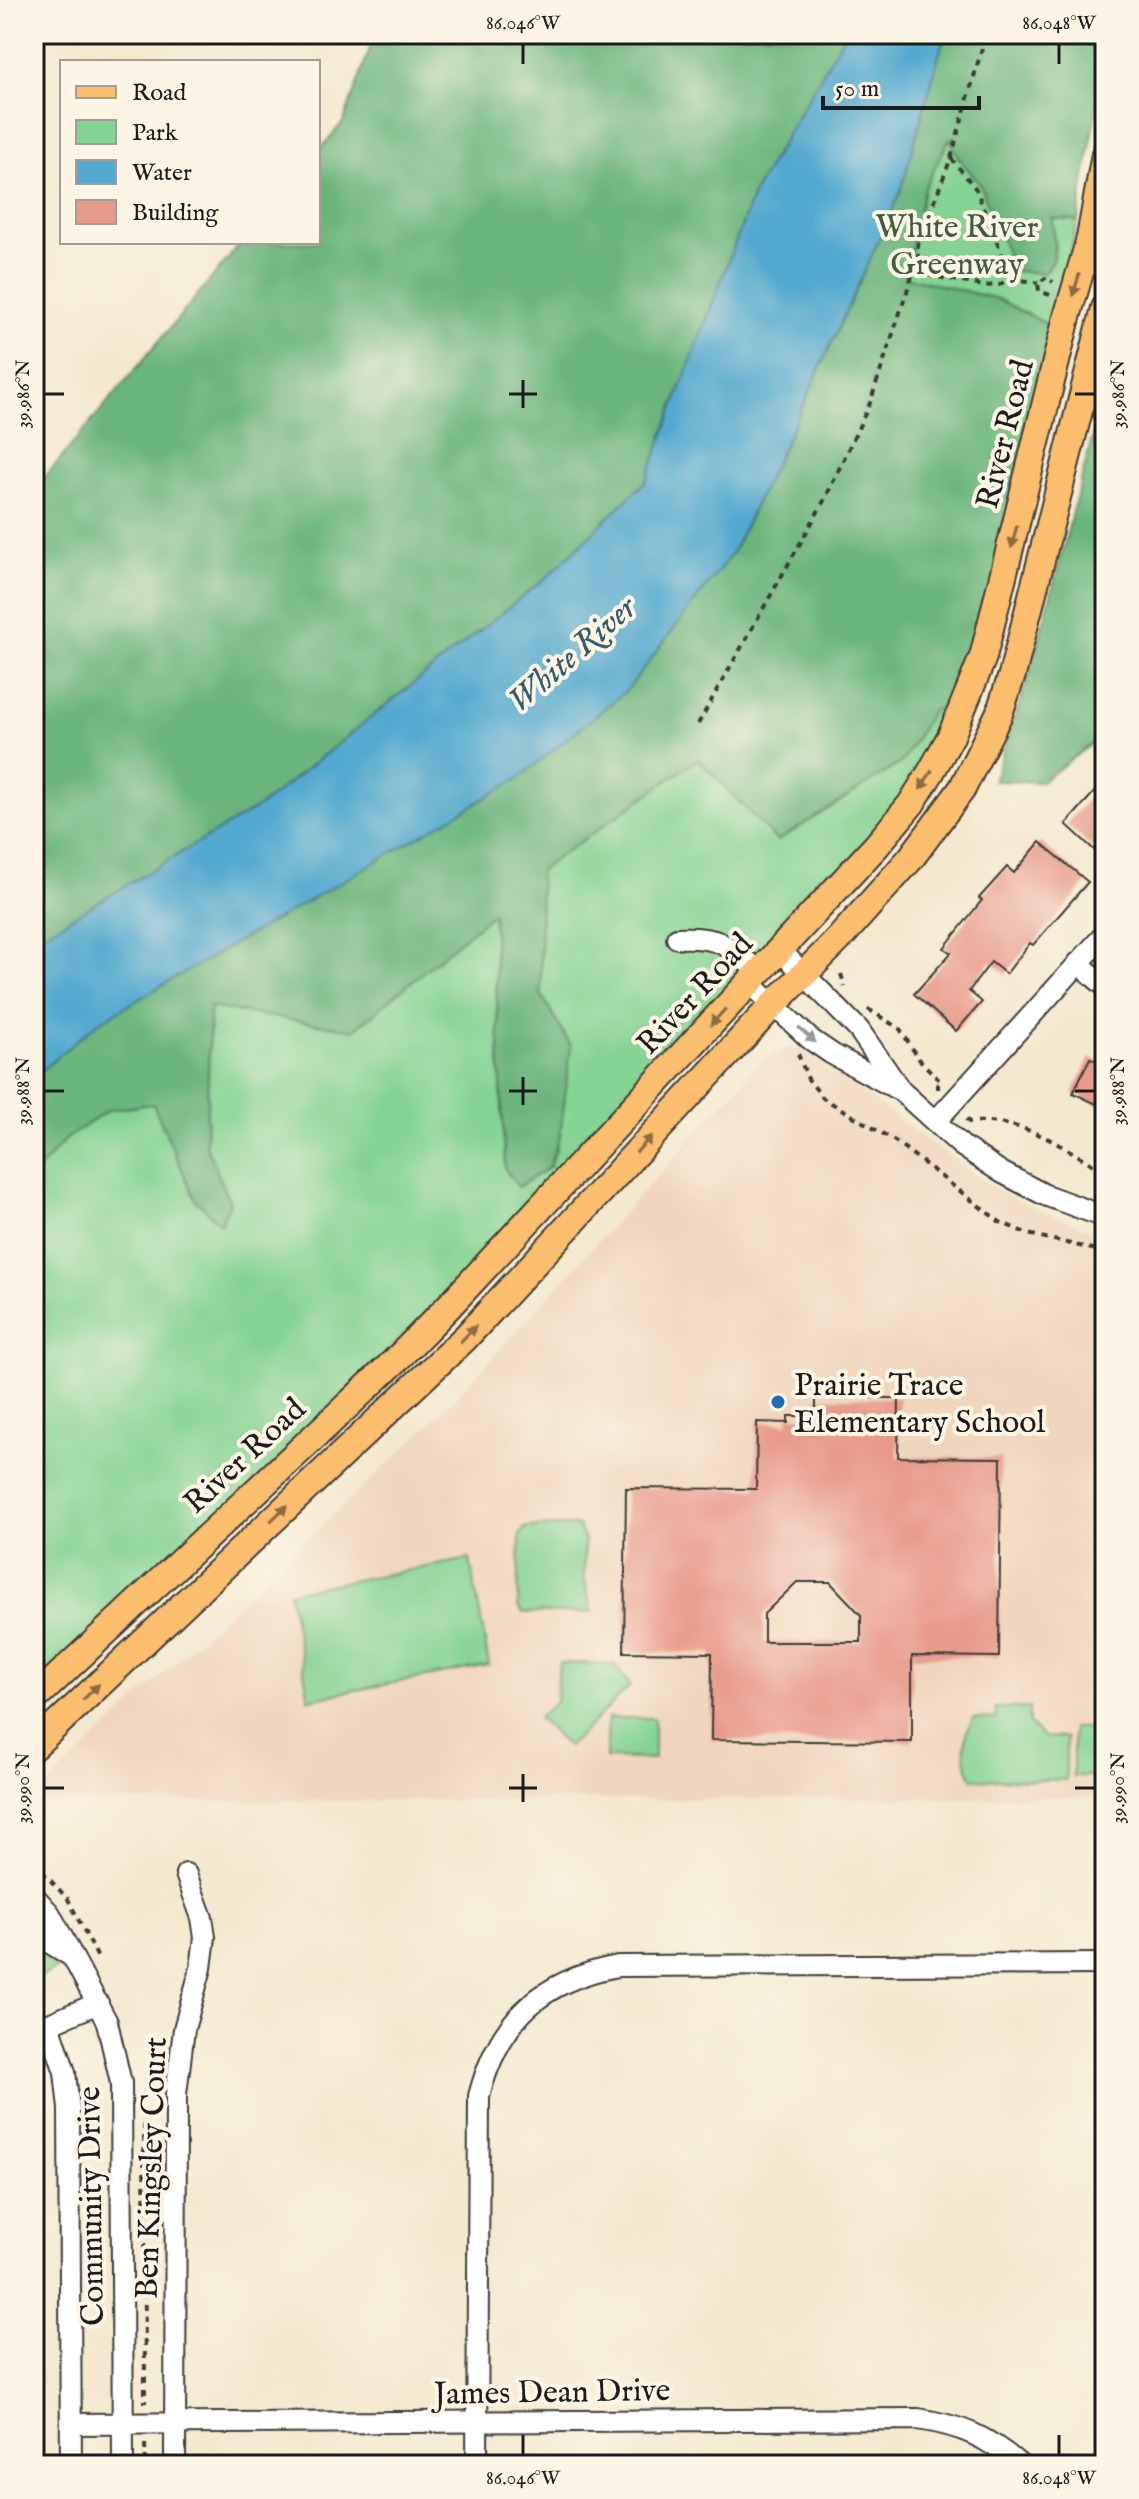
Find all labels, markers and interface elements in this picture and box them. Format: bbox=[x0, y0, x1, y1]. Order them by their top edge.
text: 86.046°W bbox=[486, 11, 561, 36]
text: 86.048°W bbox=[1022, 11, 1097, 36]
legend bbox=[60, 60, 320, 244]
scale bar bbox=[823, 60, 979, 110]
text: 50 m bbox=[835, 74, 879, 105]
text: Road bbox=[132, 78, 186, 109]
text: Park bbox=[132, 118, 178, 149]
text: Water bbox=[132, 158, 192, 189]
text: Building bbox=[132, 198, 219, 229]
park label: White River Greenway bbox=[875, 208, 1039, 286]
one-way arrow bbox=[1069, 273, 1082, 297]
street label: River Road bbox=[968, 355, 1045, 513]
text: 39.986°N bbox=[11, 359, 36, 429]
text: 39.986°N bbox=[1106, 359, 1131, 429]
one-way arrow bbox=[1007, 525, 1020, 550]
water label: White River bbox=[499, 586, 647, 723]
one-way arrow bbox=[919, 769, 933, 791]
street label: River Road bbox=[629, 924, 763, 1064]
one-way arrow bbox=[709, 1008, 727, 1027]
one-way arrow bbox=[797, 1026, 817, 1043]
text: 39.988°N bbox=[11, 1057, 36, 1125]
text: 39.988°N bbox=[1106, 1057, 1131, 1125]
one-way arrow bbox=[635, 1135, 653, 1154]
one-way arrow bbox=[458, 1325, 476, 1344]
place label: Prairie Trace Elementary School bbox=[794, 1366, 1045, 1444]
street label: River Road bbox=[176, 1389, 316, 1524]
marker: Prairie Trace Elementary School bbox=[769, 1393, 787, 1411]
one-way arrow bbox=[269, 1505, 288, 1523]
one-way arrow bbox=[81, 1684, 100, 1702]
text: 39.990°N bbox=[11, 1752, 36, 1824]
text: 39.990°N bbox=[1106, 1752, 1131, 1824]
street label: Ben Kingsley Court bbox=[127, 2036, 178, 2300]
street label: Community Drive bbox=[70, 2086, 115, 2326]
street label: James Dean Drive bbox=[431, 2371, 671, 2416]
text: 86.046°W bbox=[486, 2466, 561, 2491]
text: 86.048°W bbox=[1022, 2466, 1097, 2491]

